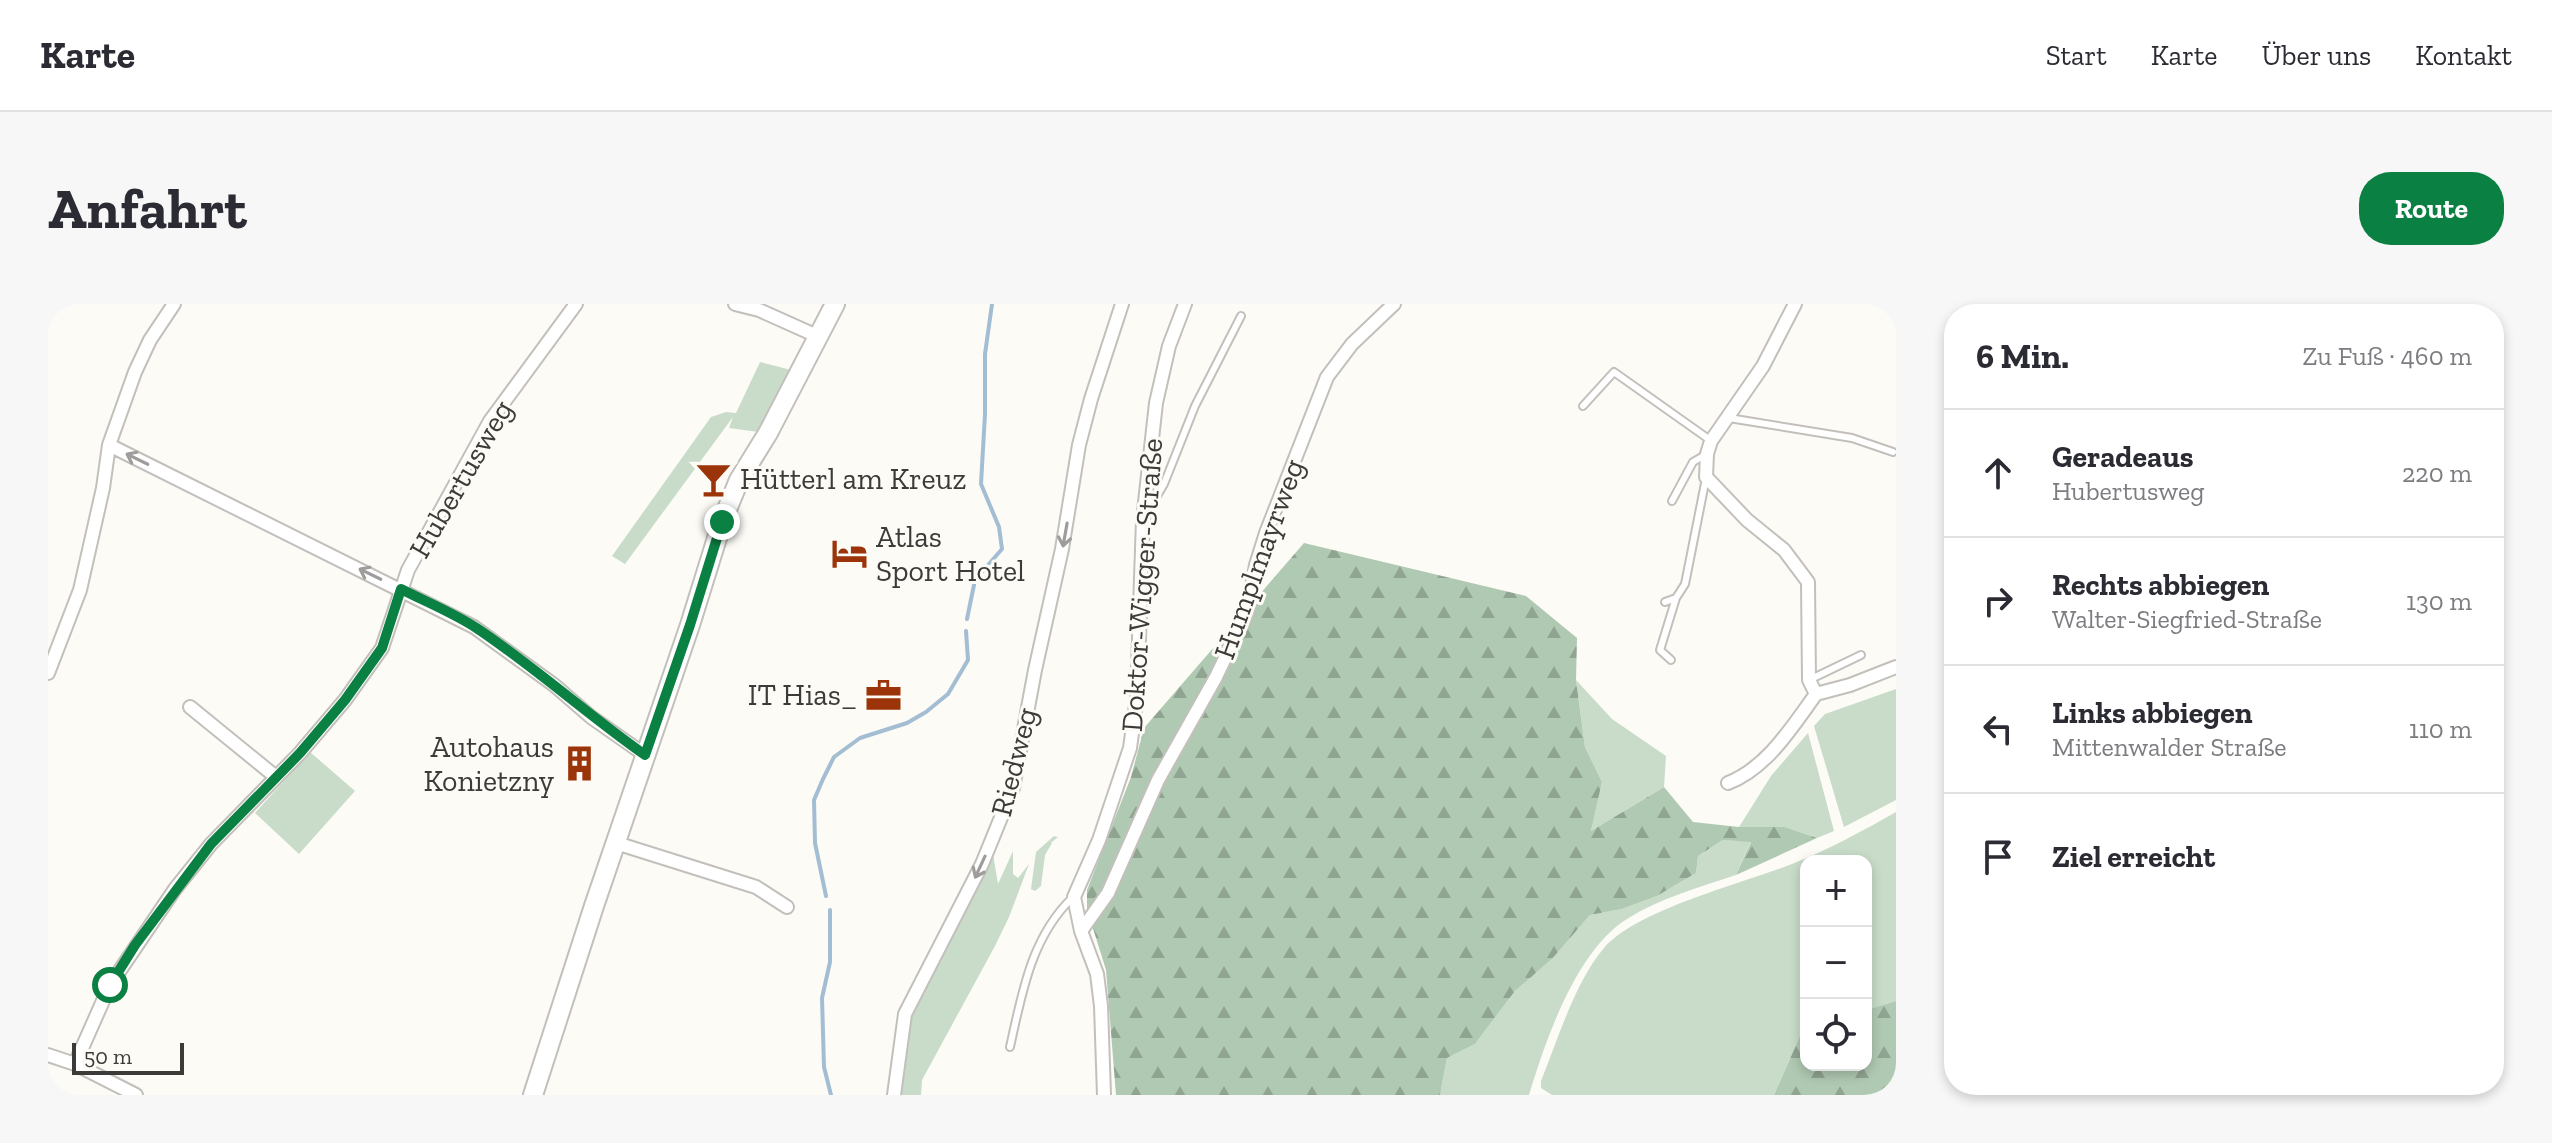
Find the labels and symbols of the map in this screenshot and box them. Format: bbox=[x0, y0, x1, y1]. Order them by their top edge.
street label: Hubertusweg bbox=[401, 394, 521, 564]
street label: Doktor-Wigger-Straße bbox=[1114, 437, 1170, 733]
one-way arrow bbox=[126, 451, 150, 466]
street label: Humplmayrweg bbox=[1206, 454, 1312, 664]
bar icon: Hütterl am Kreuz bbox=[695, 460, 733, 498]
place label: Hütterl am Kreuz bbox=[740, 461, 966, 497]
route end bbox=[704, 504, 740, 540]
place label: Atlas Sport Hotel bbox=[876, 519, 1025, 589]
one-way arrow bbox=[1057, 522, 1072, 547]
hotel icon: Atlas Sport Hotel bbox=[831, 535, 869, 573]
one-way arrow bbox=[359, 566, 383, 581]
office icon: IT Hias_ bbox=[864, 676, 902, 714]
place label: IT Hias_ bbox=[748, 677, 857, 713]
street label: Riedweg bbox=[983, 704, 1045, 820]
place label: Autohaus Konietzny bbox=[423, 729, 555, 799]
building icon: Autohaus Konietzny bbox=[561, 745, 599, 783]
one-way arrow bbox=[972, 855, 987, 879]
route start bbox=[92, 967, 128, 1003]
scale bar bbox=[72, 1039, 184, 1075]

